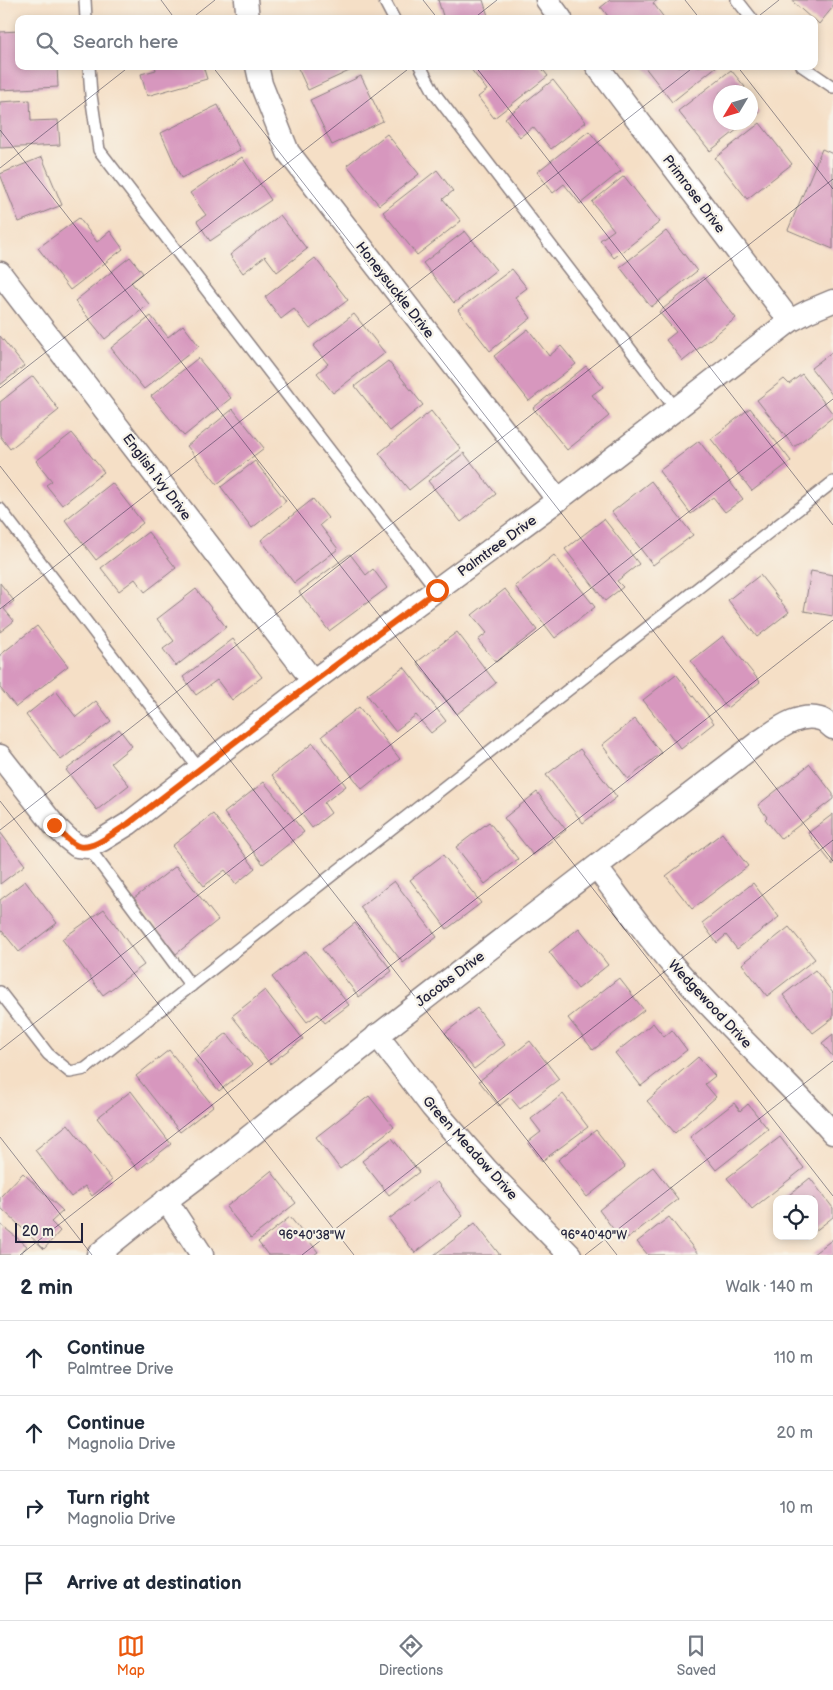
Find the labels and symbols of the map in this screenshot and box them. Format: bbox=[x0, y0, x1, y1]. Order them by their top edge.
north arrow bbox=[713, 85, 758, 130]
street label: Primrose Drive bbox=[659, 152, 729, 236]
street label: Honeysuckle Drive bbox=[352, 238, 438, 342]
street label: English Ivy Drive bbox=[119, 431, 195, 523]
street label: Palmtree Drive bbox=[454, 512, 540, 580]
route start bbox=[426, 579, 449, 602]
route end bbox=[43, 814, 66, 837]
street label: Jacobs Drive bbox=[412, 948, 488, 1010]
street label: Wedgewood Drive bbox=[665, 956, 755, 1052]
street label: Green Meadow Drive bbox=[419, 1093, 521, 1203]
scale bar bbox=[15, 1220, 82, 1243]
text: 96°40'38"W bbox=[279, 1228, 345, 1243]
text: 96°40'40"W bbox=[561, 1228, 627, 1243]

